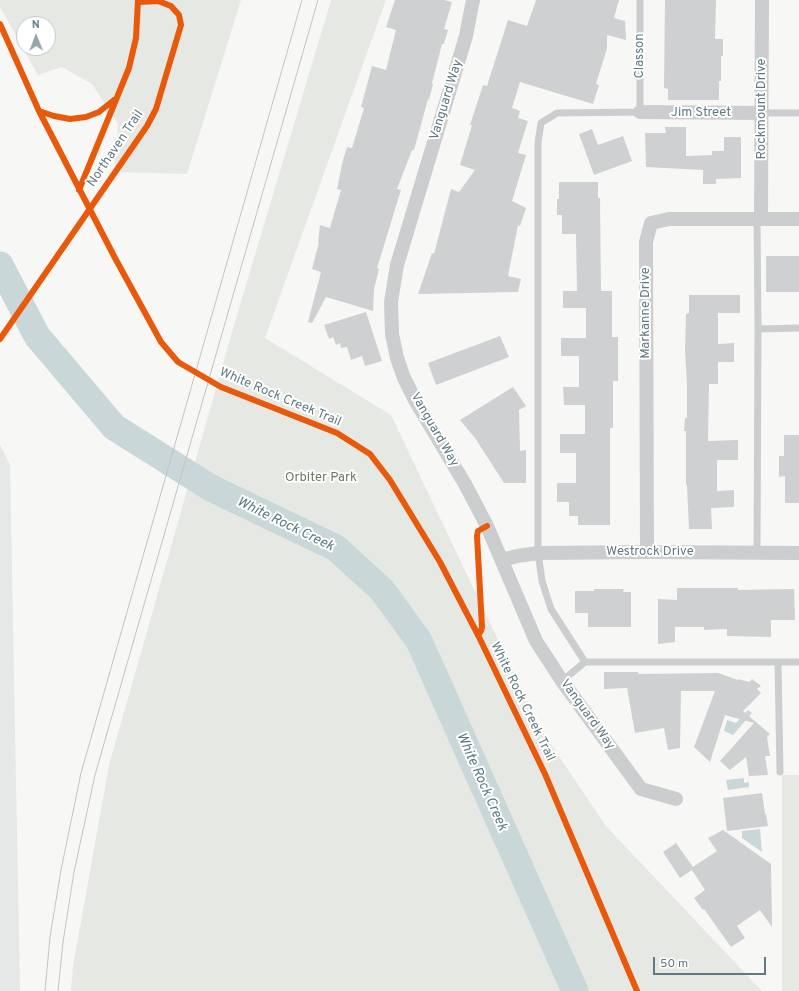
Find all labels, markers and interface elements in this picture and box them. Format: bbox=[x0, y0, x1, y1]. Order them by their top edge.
north arrow bbox=[16, 16, 56, 56]
text: N bbox=[32, 18, 40, 32]
street label: Classon bbox=[632, 33, 648, 79]
street label: Vanguard Way bbox=[427, 58, 467, 142]
street label: Rockmount Drive bbox=[754, 58, 770, 160]
street label: Jim Street bbox=[671, 105, 731, 121]
street label: Northaven Trail bbox=[85, 108, 147, 190]
street label: Markanne Drive bbox=[638, 267, 654, 359]
street label: White Rock Creek Trail bbox=[217, 365, 343, 431]
street label: Vanguard Way bbox=[406, 390, 462, 470]
park label: Orbiter Park bbox=[285, 470, 357, 486]
water label: White Rock Creek bbox=[234, 494, 336, 556]
street label: Westrock Drive bbox=[606, 544, 694, 560]
street label: White Rock Creek Trail bbox=[486, 640, 558, 764]
street label: Vanguard Way bbox=[556, 677, 618, 753]
water label: White Rock Creek bbox=[452, 730, 510, 834]
scale bar bbox=[655, 949, 768, 975]
text: 50 m bbox=[660, 956, 688, 972]

